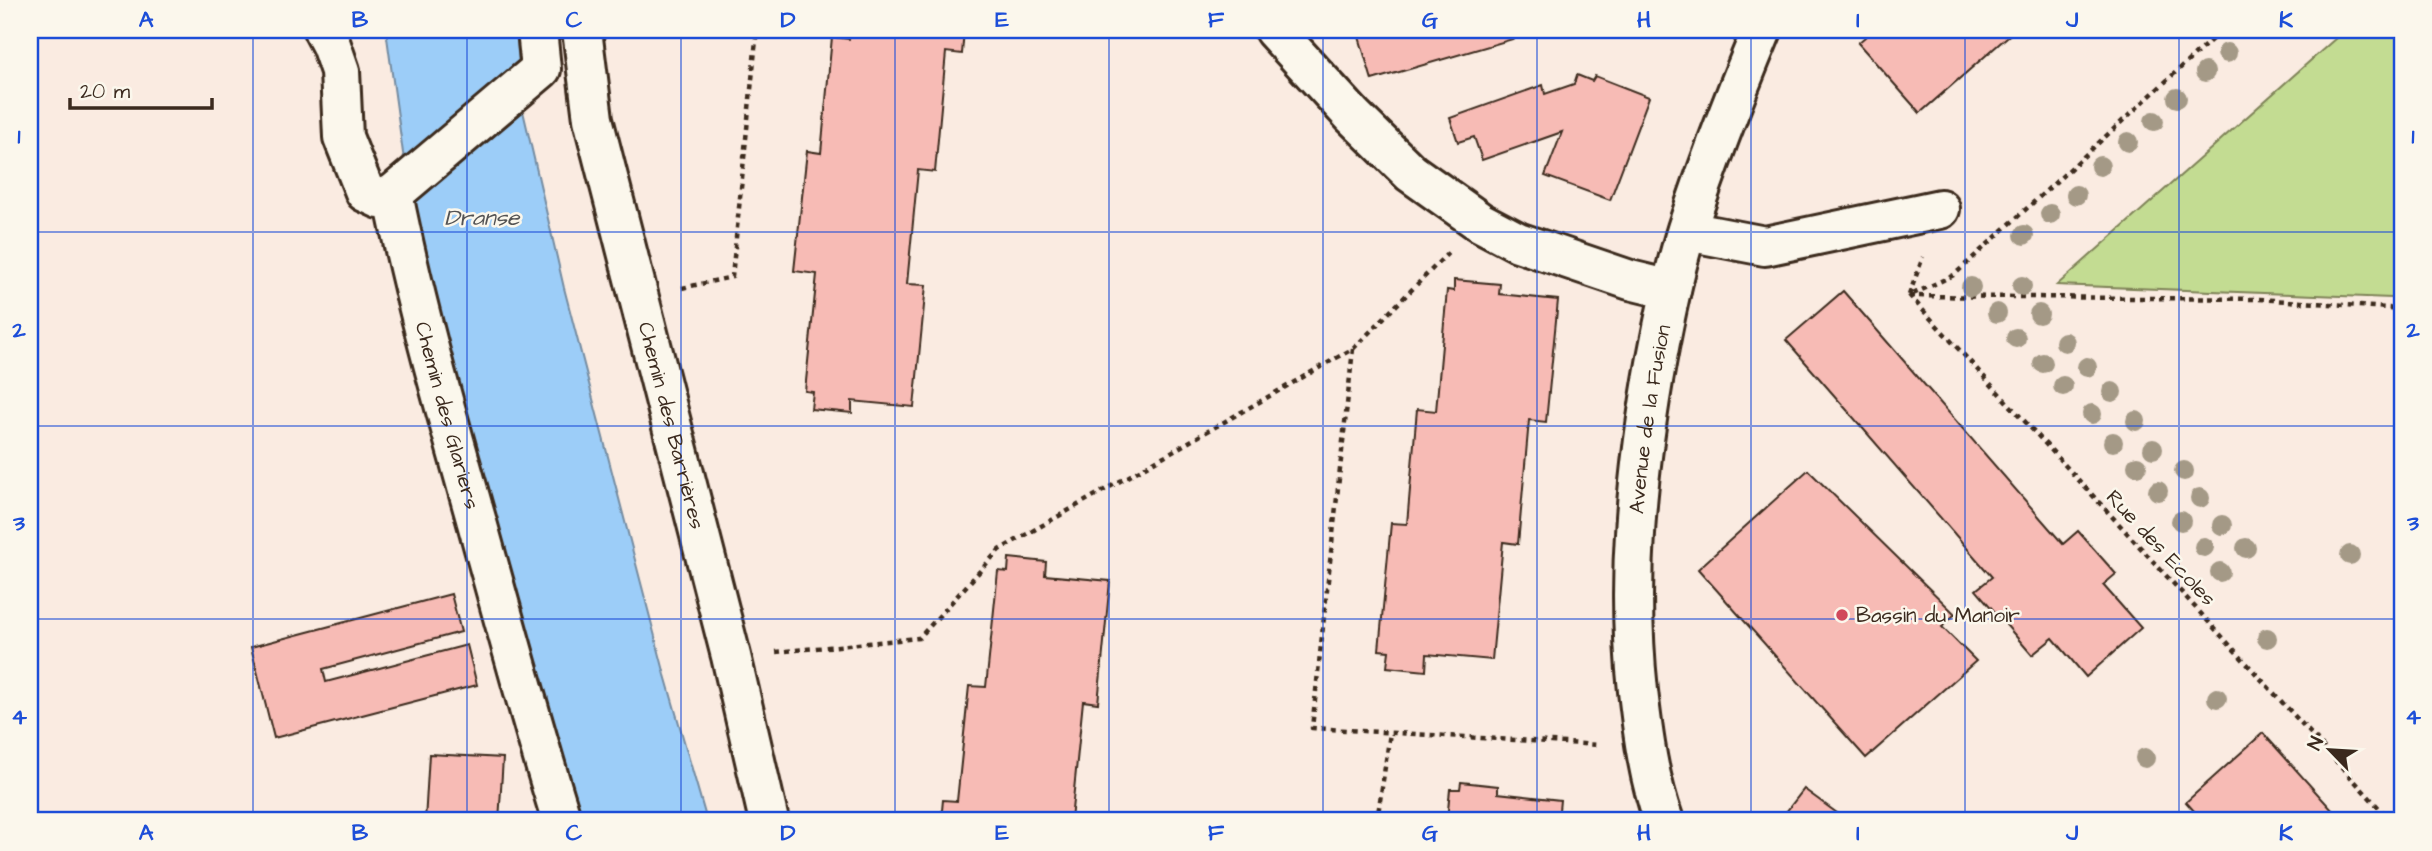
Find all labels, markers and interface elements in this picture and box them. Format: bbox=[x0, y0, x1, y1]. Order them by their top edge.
text: A bbox=[139, 4, 154, 36]
text: B bbox=[352, 4, 369, 36]
text: C bbox=[566, 4, 583, 36]
text: D bbox=[781, 4, 796, 36]
text: E bbox=[995, 4, 1009, 36]
text: F bbox=[1208, 4, 1225, 36]
text: G bbox=[1422, 4, 1438, 36]
text: H bbox=[1637, 4, 1651, 36]
text: I bbox=[1856, 4, 1860, 36]
text: J bbox=[2065, 4, 2079, 36]
text: K bbox=[2279, 4, 2294, 36]
scale bar bbox=[70, 66, 212, 110]
text: 20 m bbox=[80, 77, 131, 106]
text: 1 bbox=[18, 120, 21, 152]
text: 1 bbox=[2412, 120, 2415, 152]
water label: Dranse bbox=[445, 202, 521, 234]
text: 2 bbox=[11, 314, 26, 346]
text: 2 bbox=[2405, 314, 2420, 346]
street label: Chemin des Glariers bbox=[408, 319, 487, 512]
street label: Chemin des Barrières bbox=[631, 319, 712, 532]
street label: Avenue de la Fusion bbox=[1622, 322, 1678, 515]
street label: Rue des Ecoles bbox=[2100, 484, 2222, 612]
text: 3 bbox=[12, 507, 25, 539]
text: 3 bbox=[2406, 507, 2419, 539]
place label: Bassin du Manoir bbox=[1856, 601, 2020, 630]
marker: Bassin du Manoir bbox=[1834, 607, 1850, 623]
text: 4 bbox=[11, 701, 27, 733]
text: 4 bbox=[2405, 701, 2421, 733]
north arrow bbox=[2296, 714, 2366, 784]
text: N bbox=[2301, 732, 2331, 755]
text: A bbox=[139, 817, 154, 849]
text: B bbox=[352, 817, 369, 849]
text: C bbox=[566, 817, 583, 849]
text: D bbox=[781, 817, 796, 849]
text: E bbox=[995, 817, 1009, 849]
text: F bbox=[1208, 817, 1225, 849]
text: G bbox=[1422, 817, 1438, 849]
text: H bbox=[1637, 817, 1651, 849]
text: I bbox=[1856, 817, 1860, 849]
text: J bbox=[2065, 817, 2079, 849]
text: K bbox=[2279, 817, 2294, 849]

